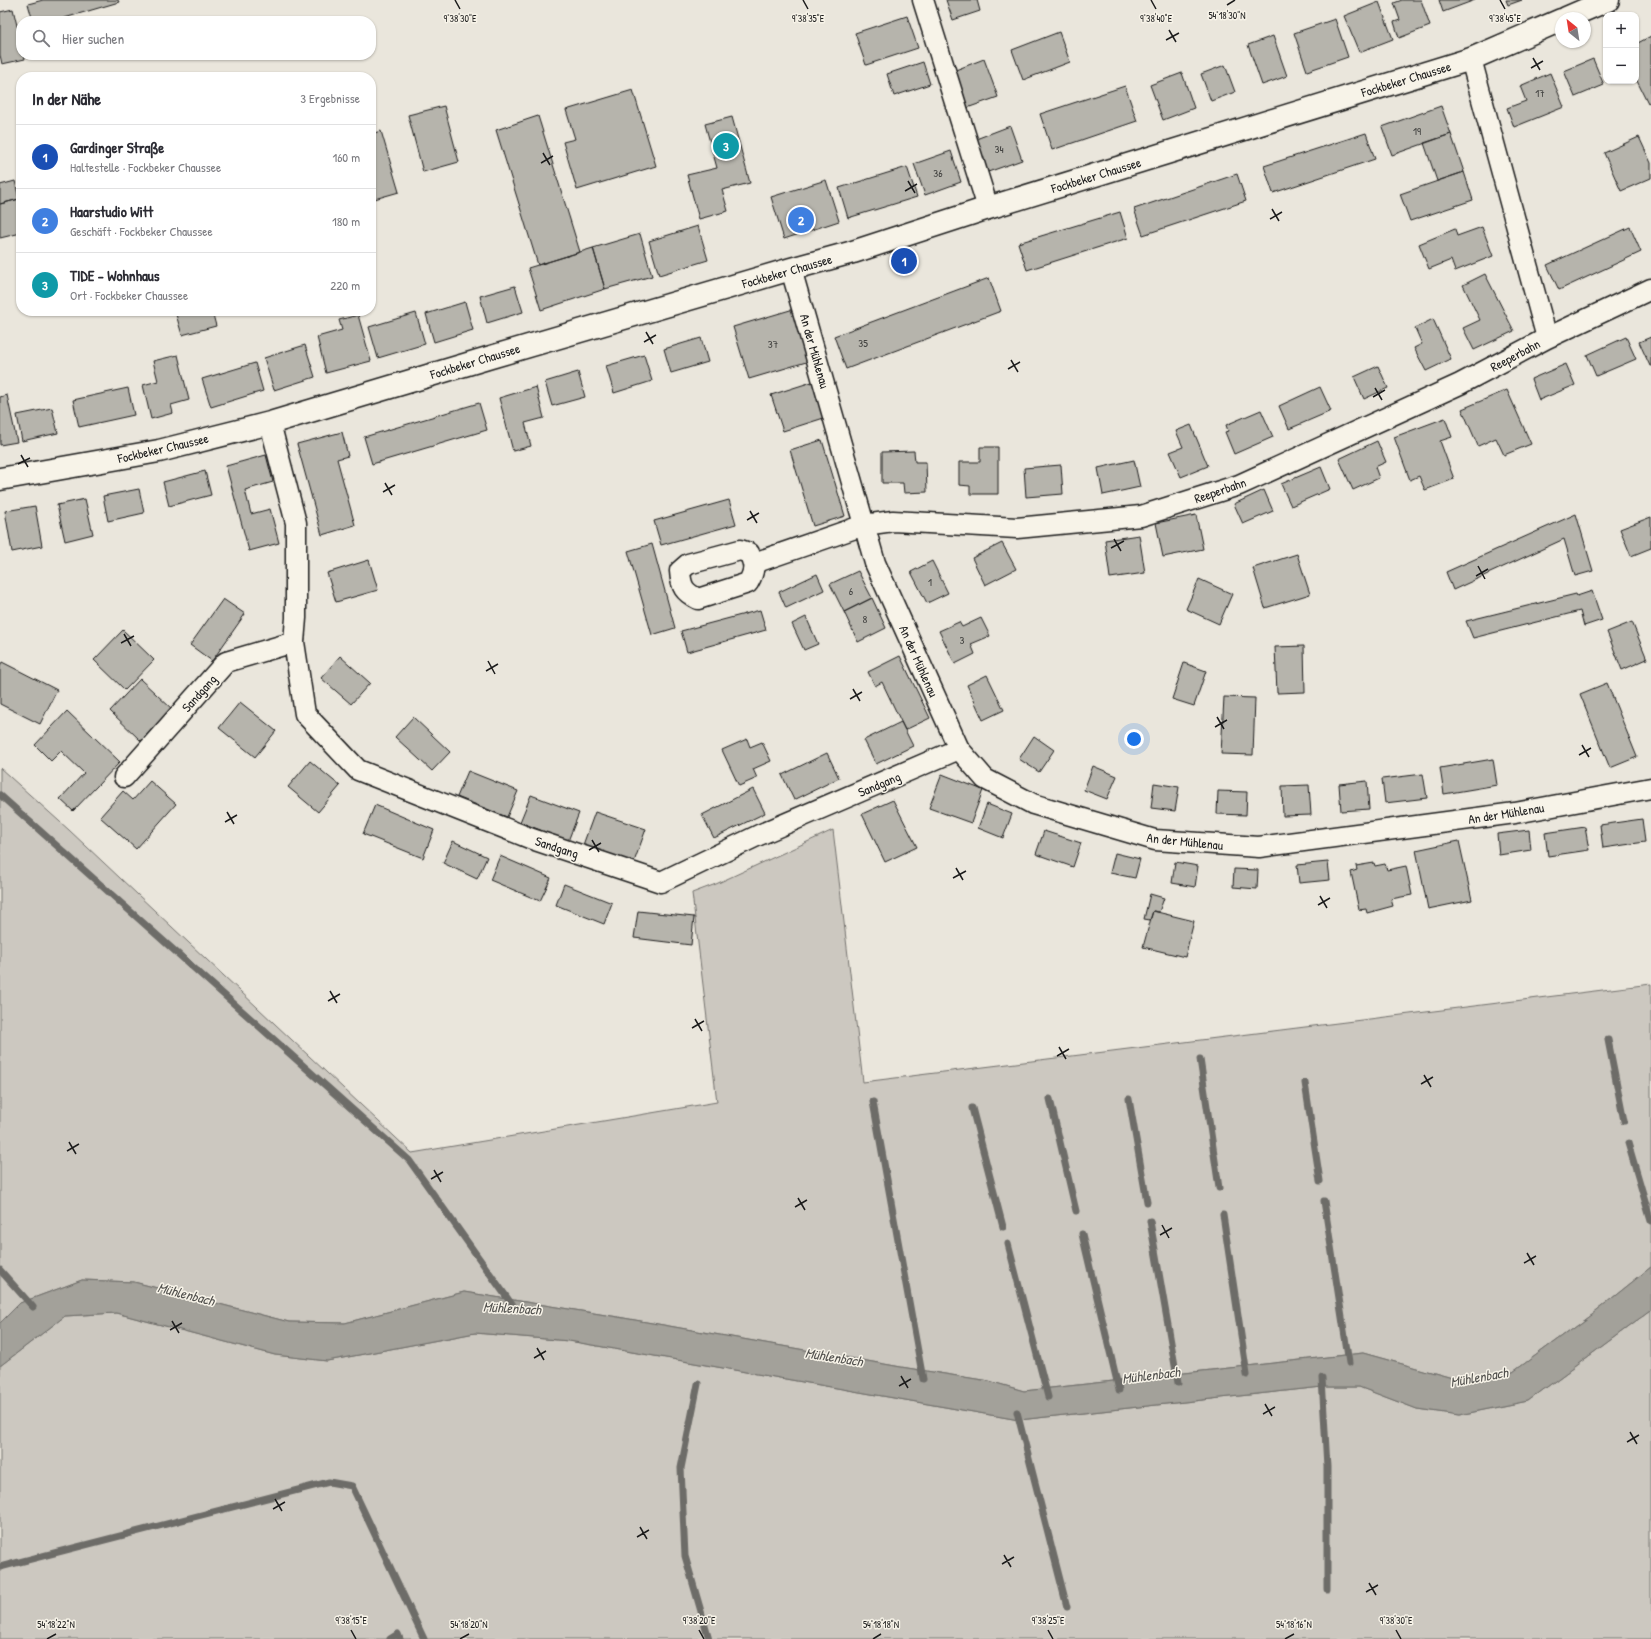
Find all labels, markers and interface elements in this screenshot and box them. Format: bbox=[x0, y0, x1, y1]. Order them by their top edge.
text: 54°18'30"N bbox=[1208, 9, 1246, 22]
text: 9°38'30"E bbox=[444, 12, 477, 25]
text: 9°38'35"E bbox=[792, 12, 825, 25]
text: 9°38'40"E bbox=[1140, 12, 1173, 25]
text: 9°38'45"E bbox=[1489, 12, 1522, 25]
north arrow bbox=[1555, 12, 1591, 48]
map controls bbox=[1603, 12, 1639, 84]
button: + bbox=[1603, 12, 1639, 48]
search box bbox=[16, 16, 376, 60]
icon: search bbox=[30, 27, 52, 49]
text: Hier suchen bbox=[62, 28, 124, 49]
button: − bbox=[1603, 48, 1639, 84]
street label: Fockbeker Chaussee bbox=[1358, 57, 1453, 101]
house number: 17 bbox=[1535, 86, 1545, 100]
text: In der Nähe bbox=[32, 87, 101, 110]
text: 3 Ergebnisse bbox=[300, 89, 360, 107]
house number: 19 bbox=[1413, 124, 1421, 138]
pin: 3 bbox=[713, 131, 739, 161]
text: Gardinger Straße bbox=[70, 137, 164, 158]
house number: 34 bbox=[994, 142, 1004, 156]
text: 1 bbox=[43, 148, 47, 166]
text: 160 m bbox=[332, 148, 360, 166]
street label: Fockbeker Chaussee bbox=[1048, 153, 1143, 197]
text: Haltestelle · Fockbeker Chaussee bbox=[70, 158, 221, 176]
house number: 36 bbox=[933, 166, 943, 180]
text: Haarstudio Witt bbox=[70, 201, 153, 222]
pin: 2 bbox=[788, 205, 814, 235]
text: 2 bbox=[42, 212, 48, 230]
text: 180 m bbox=[332, 212, 360, 230]
text: Geschäft · Fockbeker Chaussee bbox=[70, 222, 213, 240]
pin: 1 bbox=[891, 246, 917, 276]
street label: Fockbeker Chaussee bbox=[739, 250, 834, 293]
text: TIDE - Wohnhaus bbox=[70, 265, 160, 286]
text: 3 bbox=[42, 276, 48, 294]
text: 220 m bbox=[330, 276, 360, 294]
text: Ort · Fockbeker Chaussee bbox=[70, 286, 188, 304]
street label: An der Mühlenau bbox=[796, 312, 834, 390]
street label: Reeperbahn bbox=[1487, 334, 1543, 376]
house number: 35 bbox=[858, 336, 868, 350]
house number: 37 bbox=[768, 337, 778, 351]
street label: Fockbeker Chaussee bbox=[427, 339, 522, 383]
street label: Fockbeker Chaussee bbox=[115, 429, 210, 467]
street label: Reeperbahn bbox=[1192, 473, 1248, 507]
house number: 1 bbox=[928, 575, 932, 589]
house number: 6 bbox=[849, 584, 854, 598]
house number: 8 bbox=[863, 612, 868, 626]
street label: An der Mühlenau bbox=[895, 622, 943, 700]
house number: 3 bbox=[960, 633, 965, 647]
street label: Sandgang bbox=[177, 670, 221, 716]
your location bbox=[1124, 729, 1144, 749]
street label: Sandgang bbox=[855, 767, 903, 801]
street label: An der Mühlenau bbox=[1467, 798, 1545, 828]
street label: An der Mühlenau bbox=[1146, 828, 1224, 854]
street label: Sandgang bbox=[533, 832, 581, 863]
water label: Mühlenbach bbox=[156, 1277, 218, 1310]
water label: Mühlenbach bbox=[483, 1296, 543, 1319]
water label: Mühlenbach bbox=[804, 1343, 865, 1371]
water label: Mühlenbach bbox=[1121, 1361, 1182, 1387]
water label: Mühlenbach bbox=[1449, 1362, 1510, 1391]
text: 9°38'15"E bbox=[335, 1614, 367, 1627]
text: 9°38'20"E bbox=[682, 1614, 716, 1627]
text: 9°38'25"E bbox=[1032, 1614, 1065, 1627]
text: 9°38'30"E bbox=[1380, 1614, 1413, 1627]
text: 54°18'22"N bbox=[37, 1618, 75, 1631]
text: 54°18'20"N bbox=[450, 1618, 488, 1631]
text: 54°18'18"N bbox=[863, 1618, 899, 1631]
text: 54°18'16"N bbox=[1276, 1618, 1312, 1631]

